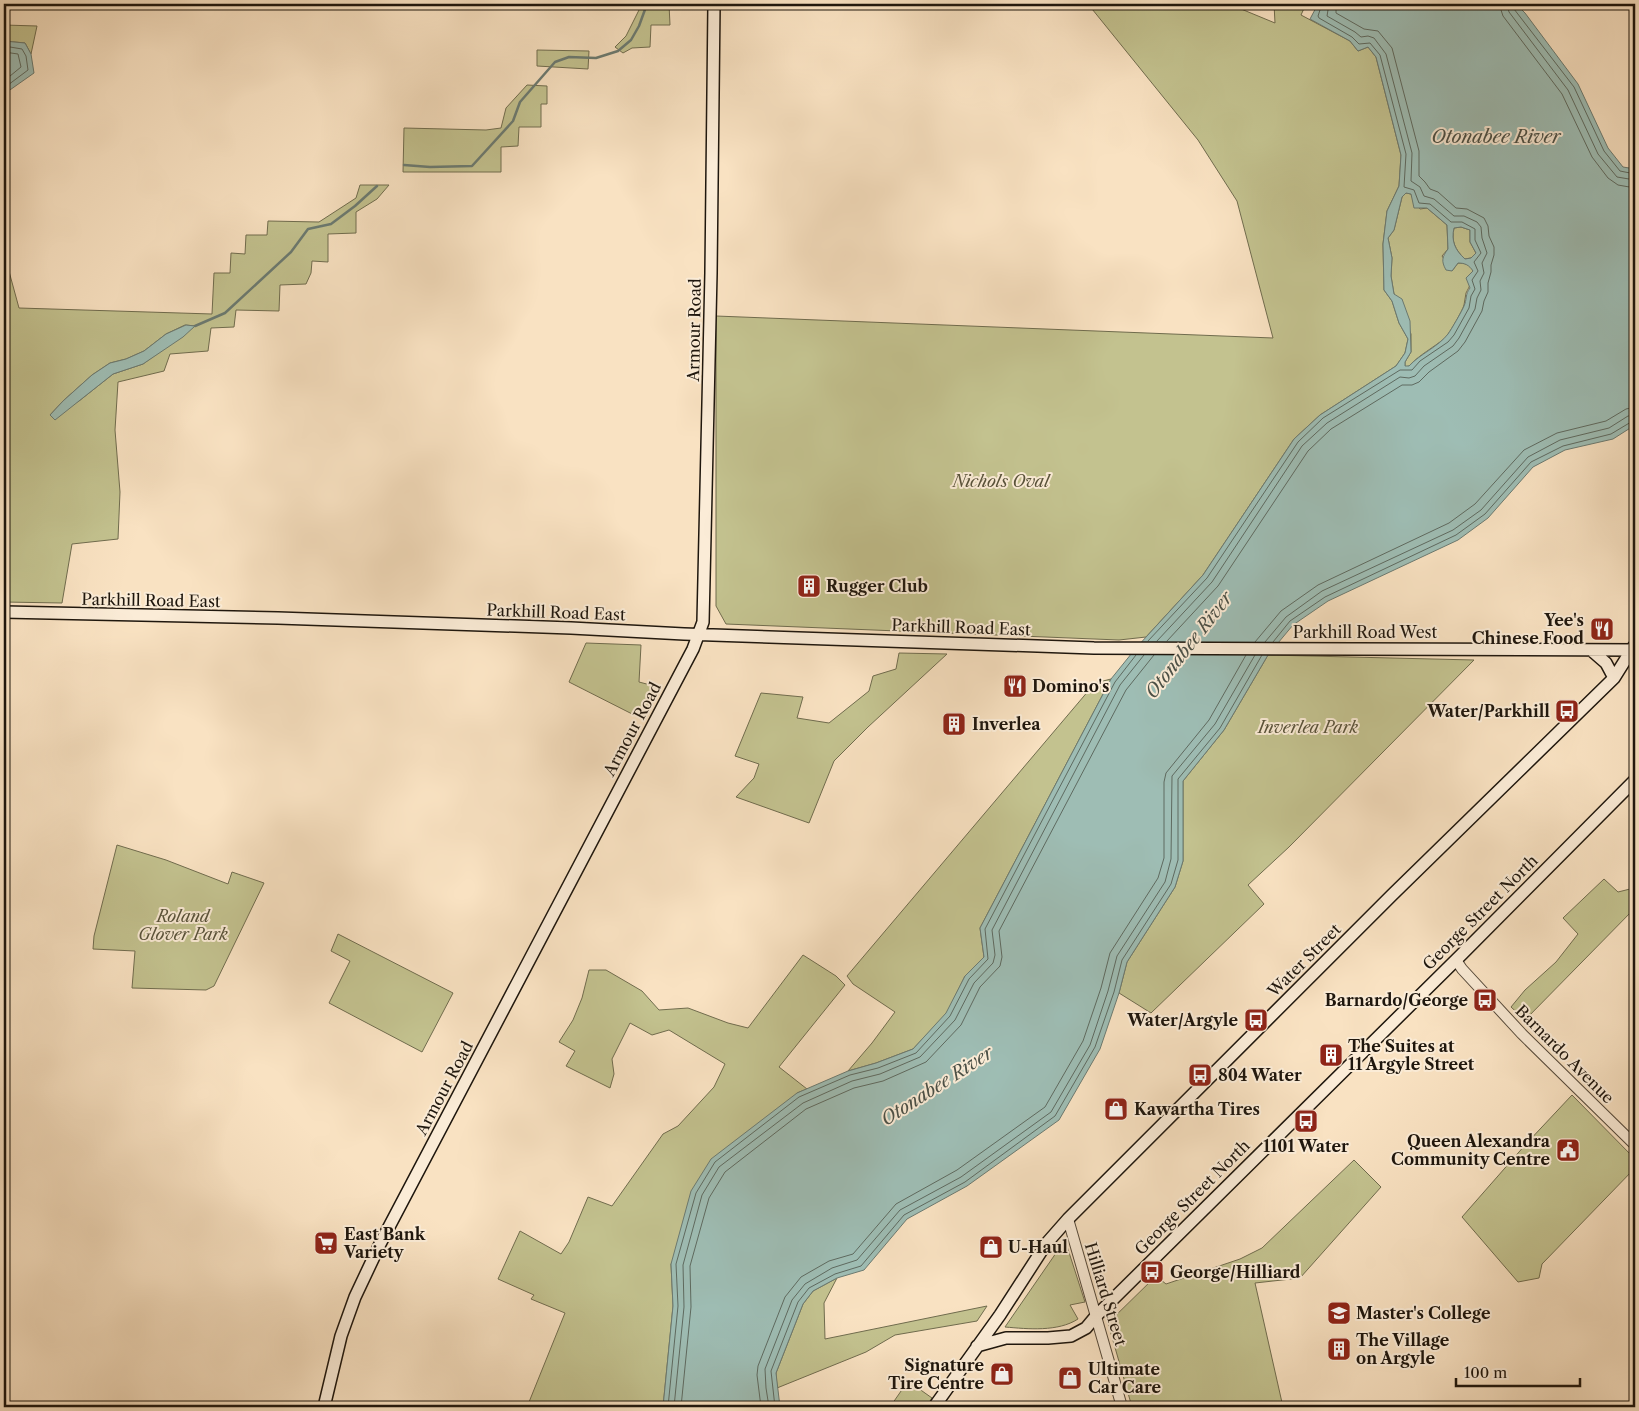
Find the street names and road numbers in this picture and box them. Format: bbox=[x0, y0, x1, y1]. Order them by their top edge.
street label: Armour Road bbox=[683, 278, 705, 383]
street label: Parkhill Road East bbox=[81, 589, 221, 611]
street label: Parkhill Road East bbox=[486, 600, 626, 624]
street label: Parkhill Road East bbox=[891, 615, 1031, 639]
street label: Parkhill Road West bbox=[1293, 622, 1437, 642]
street label: Armour Road bbox=[598, 678, 665, 780]
street label: George Street North bbox=[1418, 850, 1542, 974]
street label: Water Street bbox=[1263, 919, 1345, 1001]
street label: Barnardo Avenue bbox=[1511, 1000, 1619, 1108]
street label: Armour Road bbox=[410, 1037, 477, 1139]
street label: George Street North bbox=[1130, 1135, 1254, 1259]
street label: Hilliard Street bbox=[1081, 1240, 1131, 1349]

